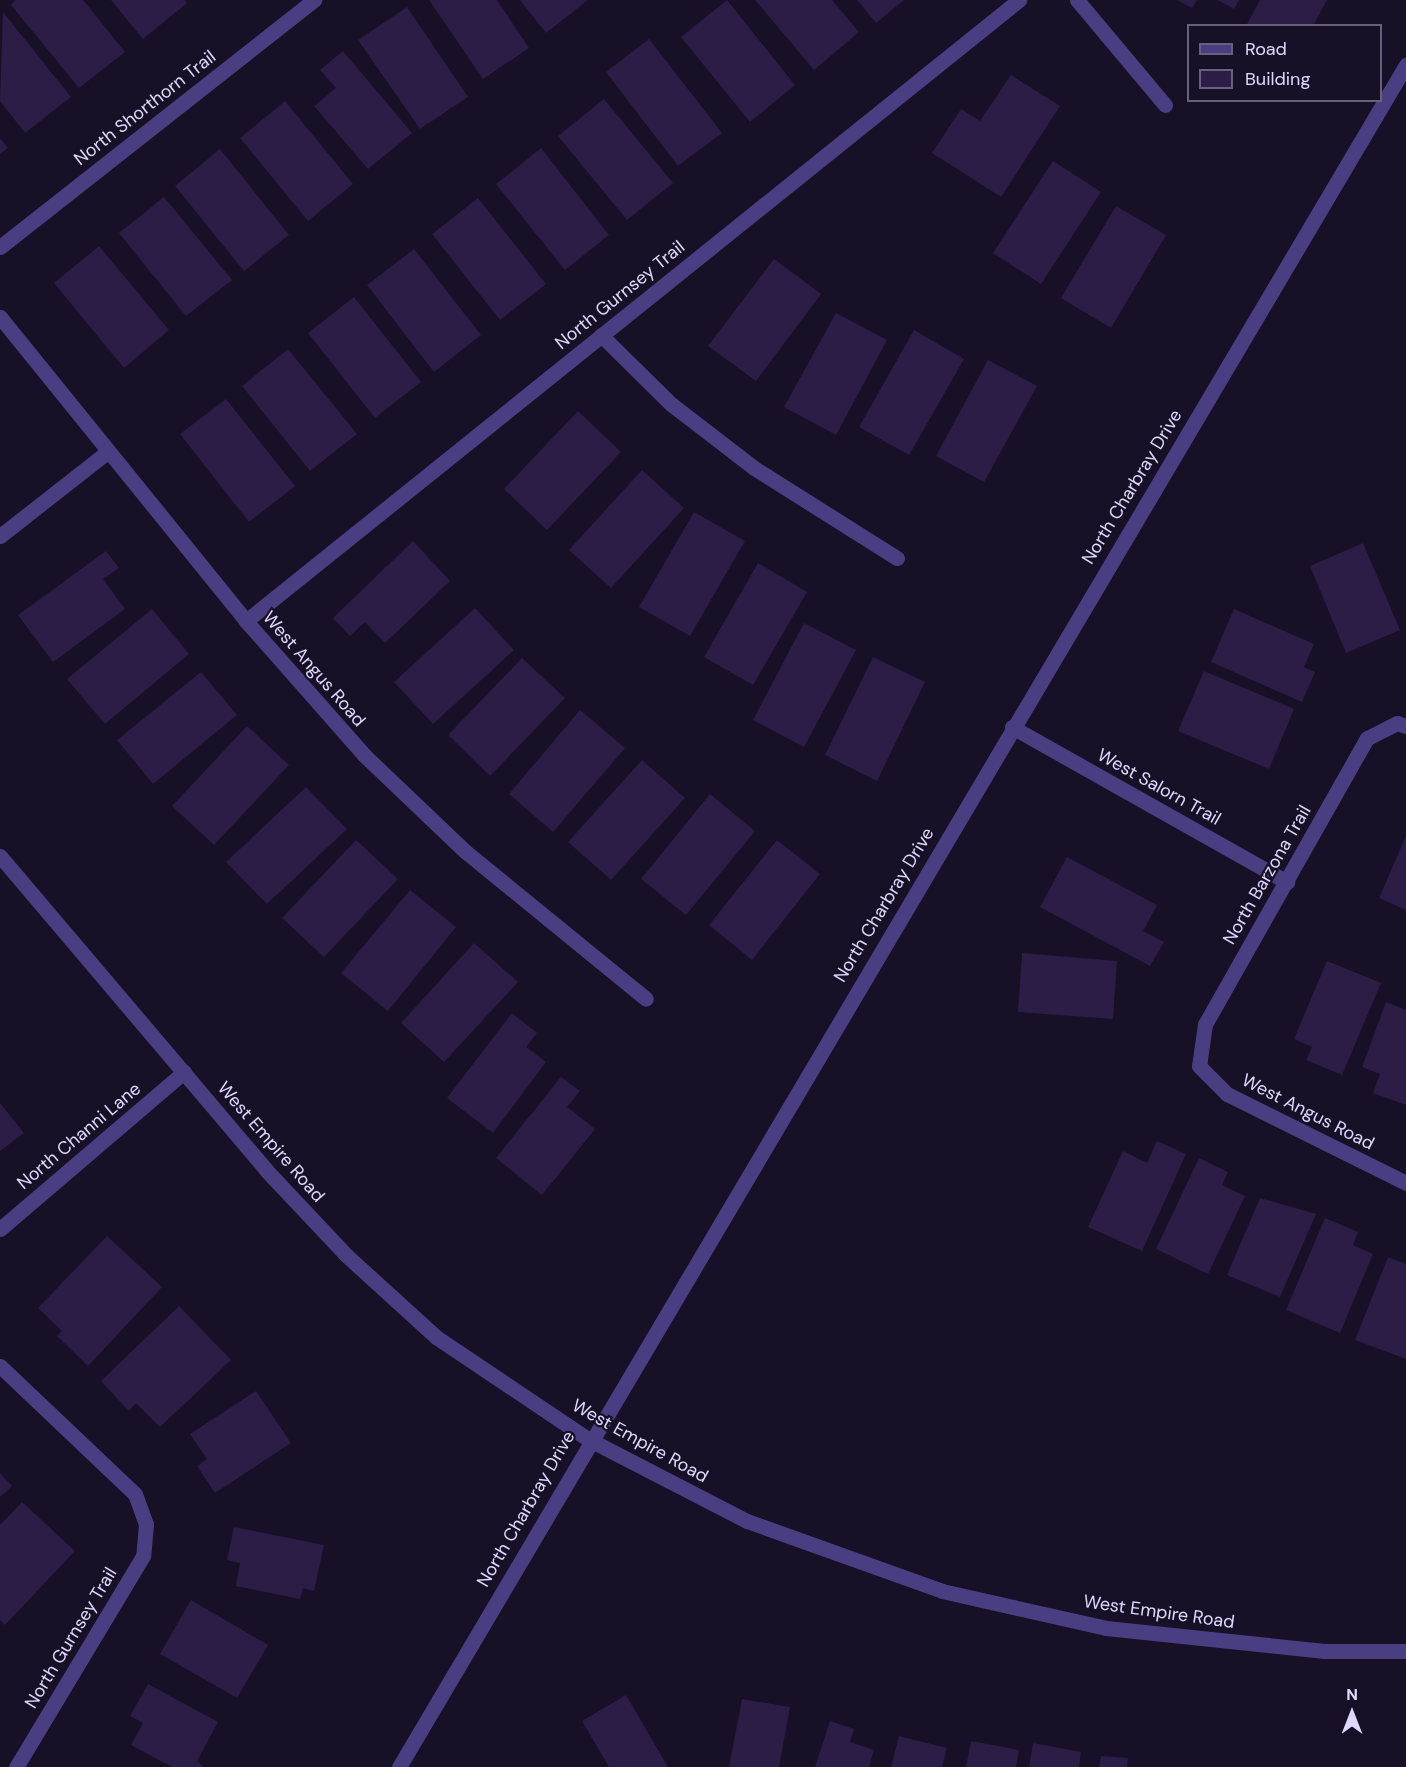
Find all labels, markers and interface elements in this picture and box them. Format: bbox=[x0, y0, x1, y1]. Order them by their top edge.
legend bbox=[1187, 24, 1382, 102]
text: Road bbox=[1245, 37, 1287, 61]
street label: North Shorthorn Trail bbox=[70, 46, 220, 170]
text: Building bbox=[1245, 67, 1310, 91]
street label: North Gurnsey Trail bbox=[551, 236, 689, 354]
street label: North Charbray Drive bbox=[1077, 406, 1187, 568]
street label: West Angus Road bbox=[258, 607, 370, 731]
street label: West Salorn Trail bbox=[1094, 744, 1224, 830]
street label: North Barzona Trail bbox=[1218, 802, 1316, 948]
street label: North Charbray Drive bbox=[829, 824, 939, 986]
street label: West Angus Road bbox=[1238, 1069, 1378, 1155]
street label: West Empire Road bbox=[213, 1077, 329, 1207]
street label: North Channi Lane bbox=[13, 1078, 145, 1194]
street label: West Empire Road bbox=[568, 1395, 712, 1487]
street label: North Charbray Drive bbox=[473, 1427, 579, 1591]
street label: North Gurnsey Trail bbox=[20, 1564, 122, 1712]
street label: West Empire Road bbox=[1082, 1591, 1236, 1633]
north arrow bbox=[1322, 1683, 1382, 1743]
text: N bbox=[1346, 1684, 1358, 1705]

